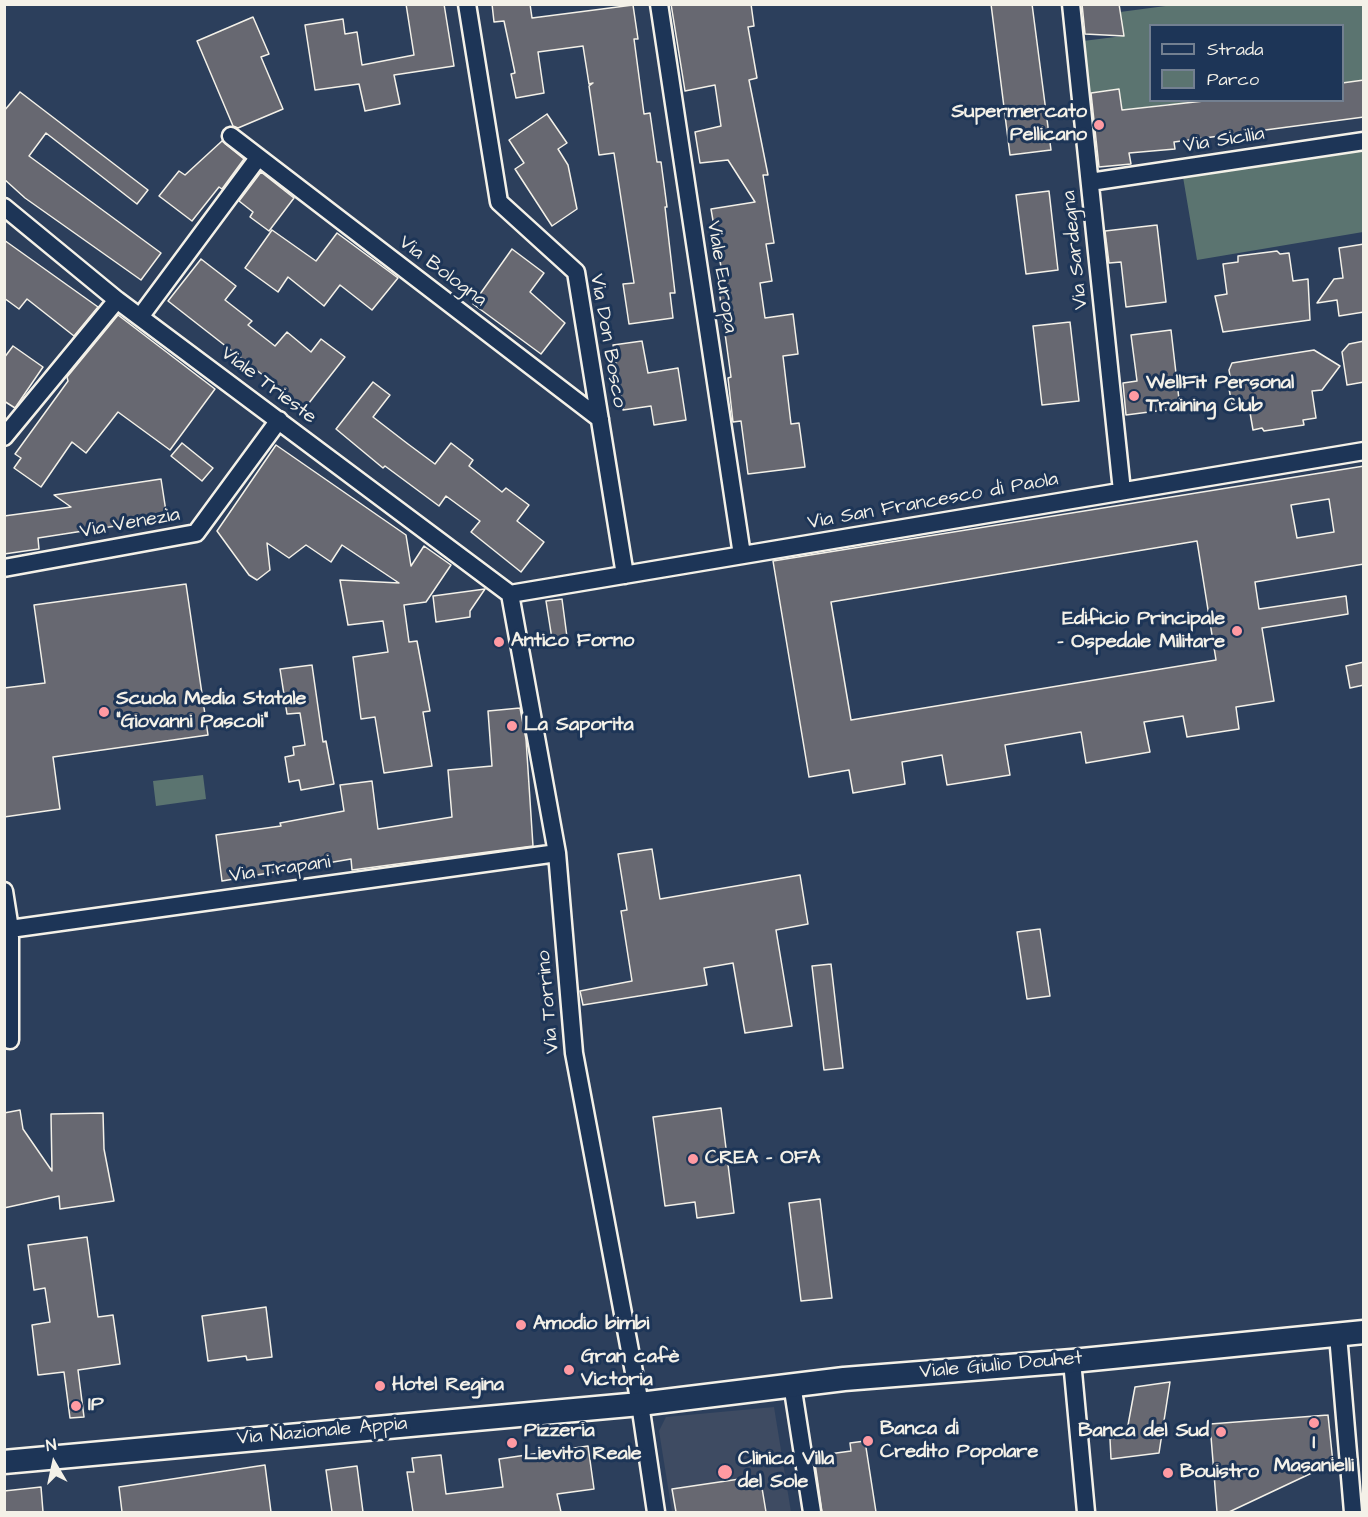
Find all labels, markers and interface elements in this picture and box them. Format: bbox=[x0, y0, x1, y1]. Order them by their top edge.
legend bbox=[1149, 24, 1344, 102]
text: Strada bbox=[1207, 37, 1263, 62]
text: Parco bbox=[1207, 67, 1259, 92]
place label: Supermercato Pellicano bbox=[951, 101, 1087, 148]
marker: Supermercato Pellicano bbox=[1092, 118, 1106, 132]
street label: Via Sicilia bbox=[1182, 123, 1266, 159]
street label: Via Sardegna bbox=[1058, 189, 1094, 311]
street label: Viale Europa bbox=[700, 219, 742, 335]
street label: Via Bologna bbox=[393, 231, 491, 313]
street label: Via Don Bosco bbox=[583, 272, 631, 410]
street label: Viale Trieste bbox=[215, 342, 321, 430]
place label: WellFit Personal Training Club bbox=[1146, 372, 1294, 419]
marker: WellFit Personal Training Club bbox=[1127, 389, 1141, 403]
street label: Via San Francesco di Paola bbox=[806, 468, 1060, 536]
street label: Via Venezia bbox=[78, 503, 182, 545]
place label: Edificio Principale - Ospedale Militare bbox=[1057, 608, 1225, 655]
marker: Edificio Principale - Ospedale Militare bbox=[1230, 624, 1244, 638]
place label: Antico Forno bbox=[511, 630, 634, 654]
marker: Antico Forno bbox=[492, 635, 506, 649]
place label: Scuola Media Statale "Giovanni Pascoli" bbox=[116, 688, 306, 735]
marker: Scuola Media Statale "Giovanni Pascoli" bbox=[97, 705, 111, 719]
place label: La Saporita bbox=[524, 714, 634, 738]
marker: La Saporita bbox=[505, 719, 519, 733]
street label: Via Trapani bbox=[228, 851, 332, 889]
street label: Via Torrino bbox=[533, 949, 565, 1055]
place label: CREA - OFA bbox=[705, 1147, 820, 1171]
marker: CREA - OFA bbox=[686, 1152, 700, 1166]
place label: Amodio bimbi bbox=[533, 1313, 649, 1337]
marker: Amodio bimbi bbox=[514, 1318, 528, 1332]
place label: Gran cafè Victoria bbox=[581, 1346, 680, 1393]
street label: Viale Giulio Douhet bbox=[919, 1347, 1083, 1385]
marker: Gran cafè Victoria bbox=[562, 1363, 576, 1377]
place label: Hotel Regina bbox=[392, 1374, 504, 1398]
marker: Hotel Regina bbox=[373, 1379, 387, 1393]
place label: IP bbox=[88, 1394, 104, 1418]
marker: IP bbox=[69, 1399, 83, 1413]
street label: Via Nazionale Appia bbox=[236, 1413, 408, 1451]
marker: I Masanielli bbox=[1307, 1416, 1321, 1430]
place label: Banca di Credito Popolare bbox=[880, 1418, 1038, 1465]
place label: Pizzeria Lievito Reale bbox=[524, 1420, 642, 1467]
place label: Banca del Sud bbox=[1078, 1420, 1209, 1444]
marker: Banca del Sud bbox=[1214, 1425, 1228, 1439]
place label: I Masanielli bbox=[1274, 1432, 1354, 1479]
north arrow bbox=[24, 1433, 84, 1493]
text: N bbox=[45, 1434, 58, 1457]
marker: Banca di Credito Popolare bbox=[861, 1434, 875, 1448]
marker: Pizzeria Lievito Reale bbox=[505, 1436, 519, 1450]
place label: Clinica Villa del Sole bbox=[738, 1448, 834, 1495]
place label: Bouistro bbox=[1180, 1461, 1259, 1485]
marker: Clinica Villa del Sole bbox=[716, 1463, 734, 1481]
marker: Bouistro bbox=[1161, 1466, 1175, 1480]

